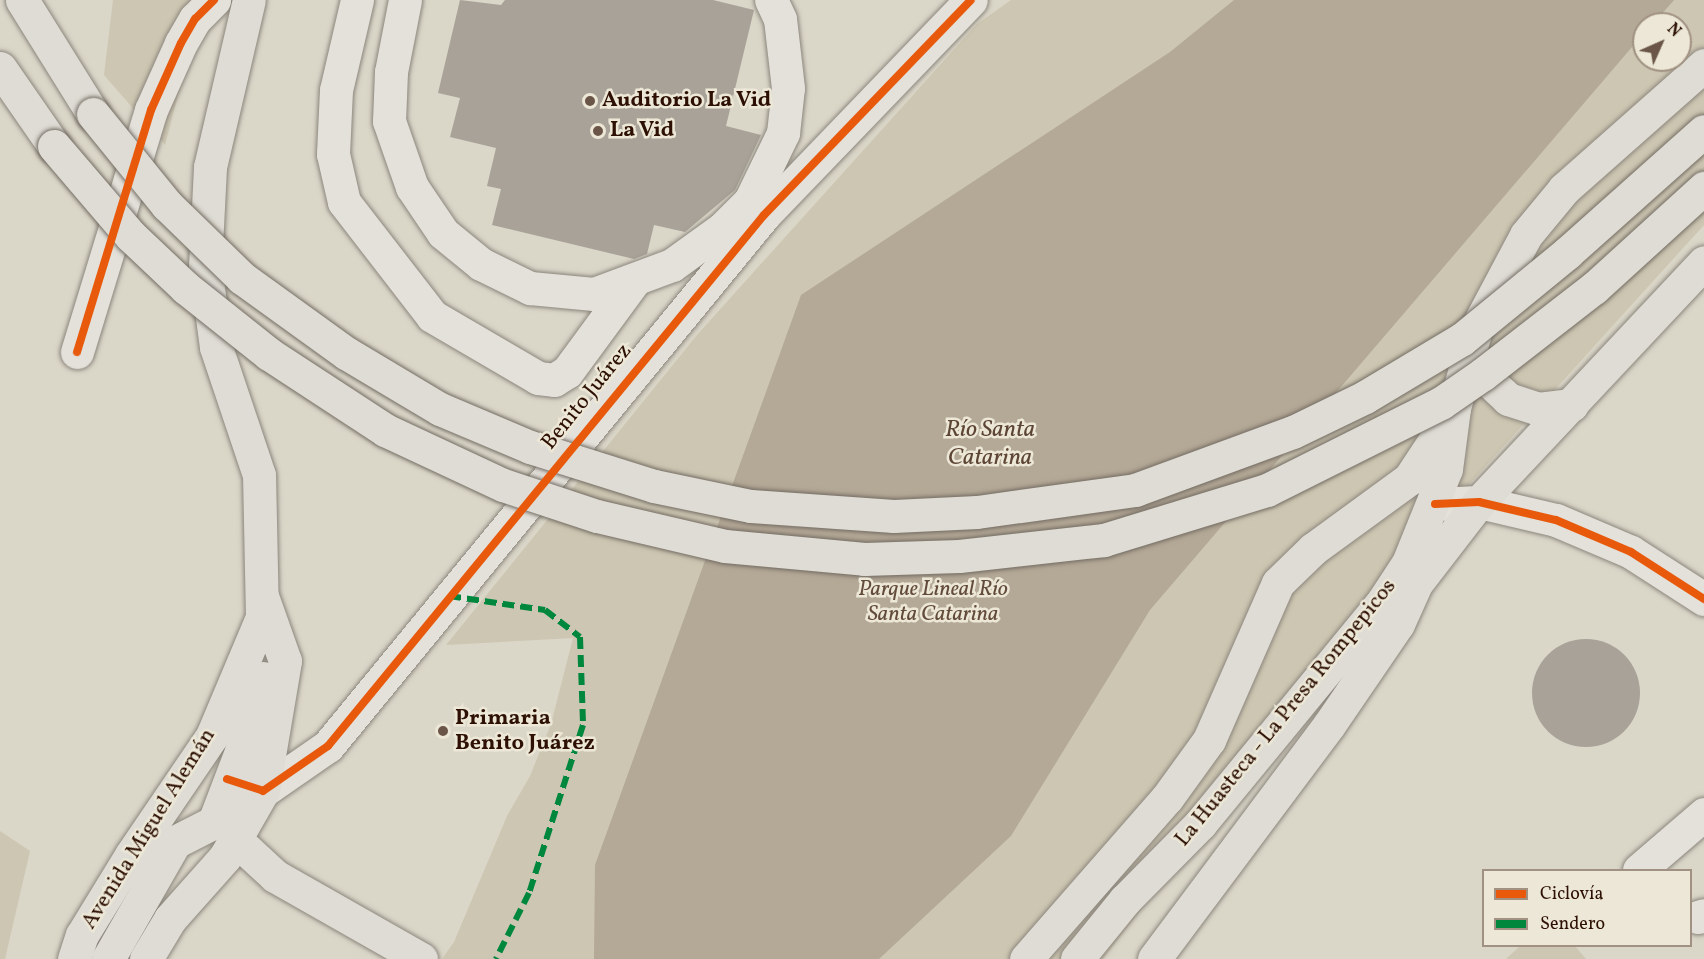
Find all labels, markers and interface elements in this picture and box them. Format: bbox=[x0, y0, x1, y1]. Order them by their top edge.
north arrow bbox=[1632, 12, 1692, 72]
text: N bbox=[1661, 19, 1685, 43]
place label: Auditorio La Vid bbox=[602, 88, 772, 114]
marker: Auditorio La Vid bbox=[583, 94, 597, 108]
place label: La Vid bbox=[610, 118, 675, 144]
marker: La Vid bbox=[591, 124, 605, 138]
street label: Benito Juárez bbox=[536, 339, 638, 455]
water label: Río Santa Catarina bbox=[945, 417, 1035, 473]
street label: La Huasteca - La Presa Rompepicos bbox=[1170, 573, 1402, 853]
park label: Parque Lineal Río Santa Catarina bbox=[858, 576, 1008, 628]
place label: Primaria Benito Juárez bbox=[455, 705, 595, 756]
street label: Avenida Miguel Alemán bbox=[76, 724, 222, 934]
marker: Primaria Benito Juárez bbox=[436, 724, 450, 738]
legend bbox=[1482, 869, 1692, 947]
text: Ciclovía bbox=[1540, 882, 1603, 907]
text: Sendero bbox=[1540, 912, 1605, 937]

